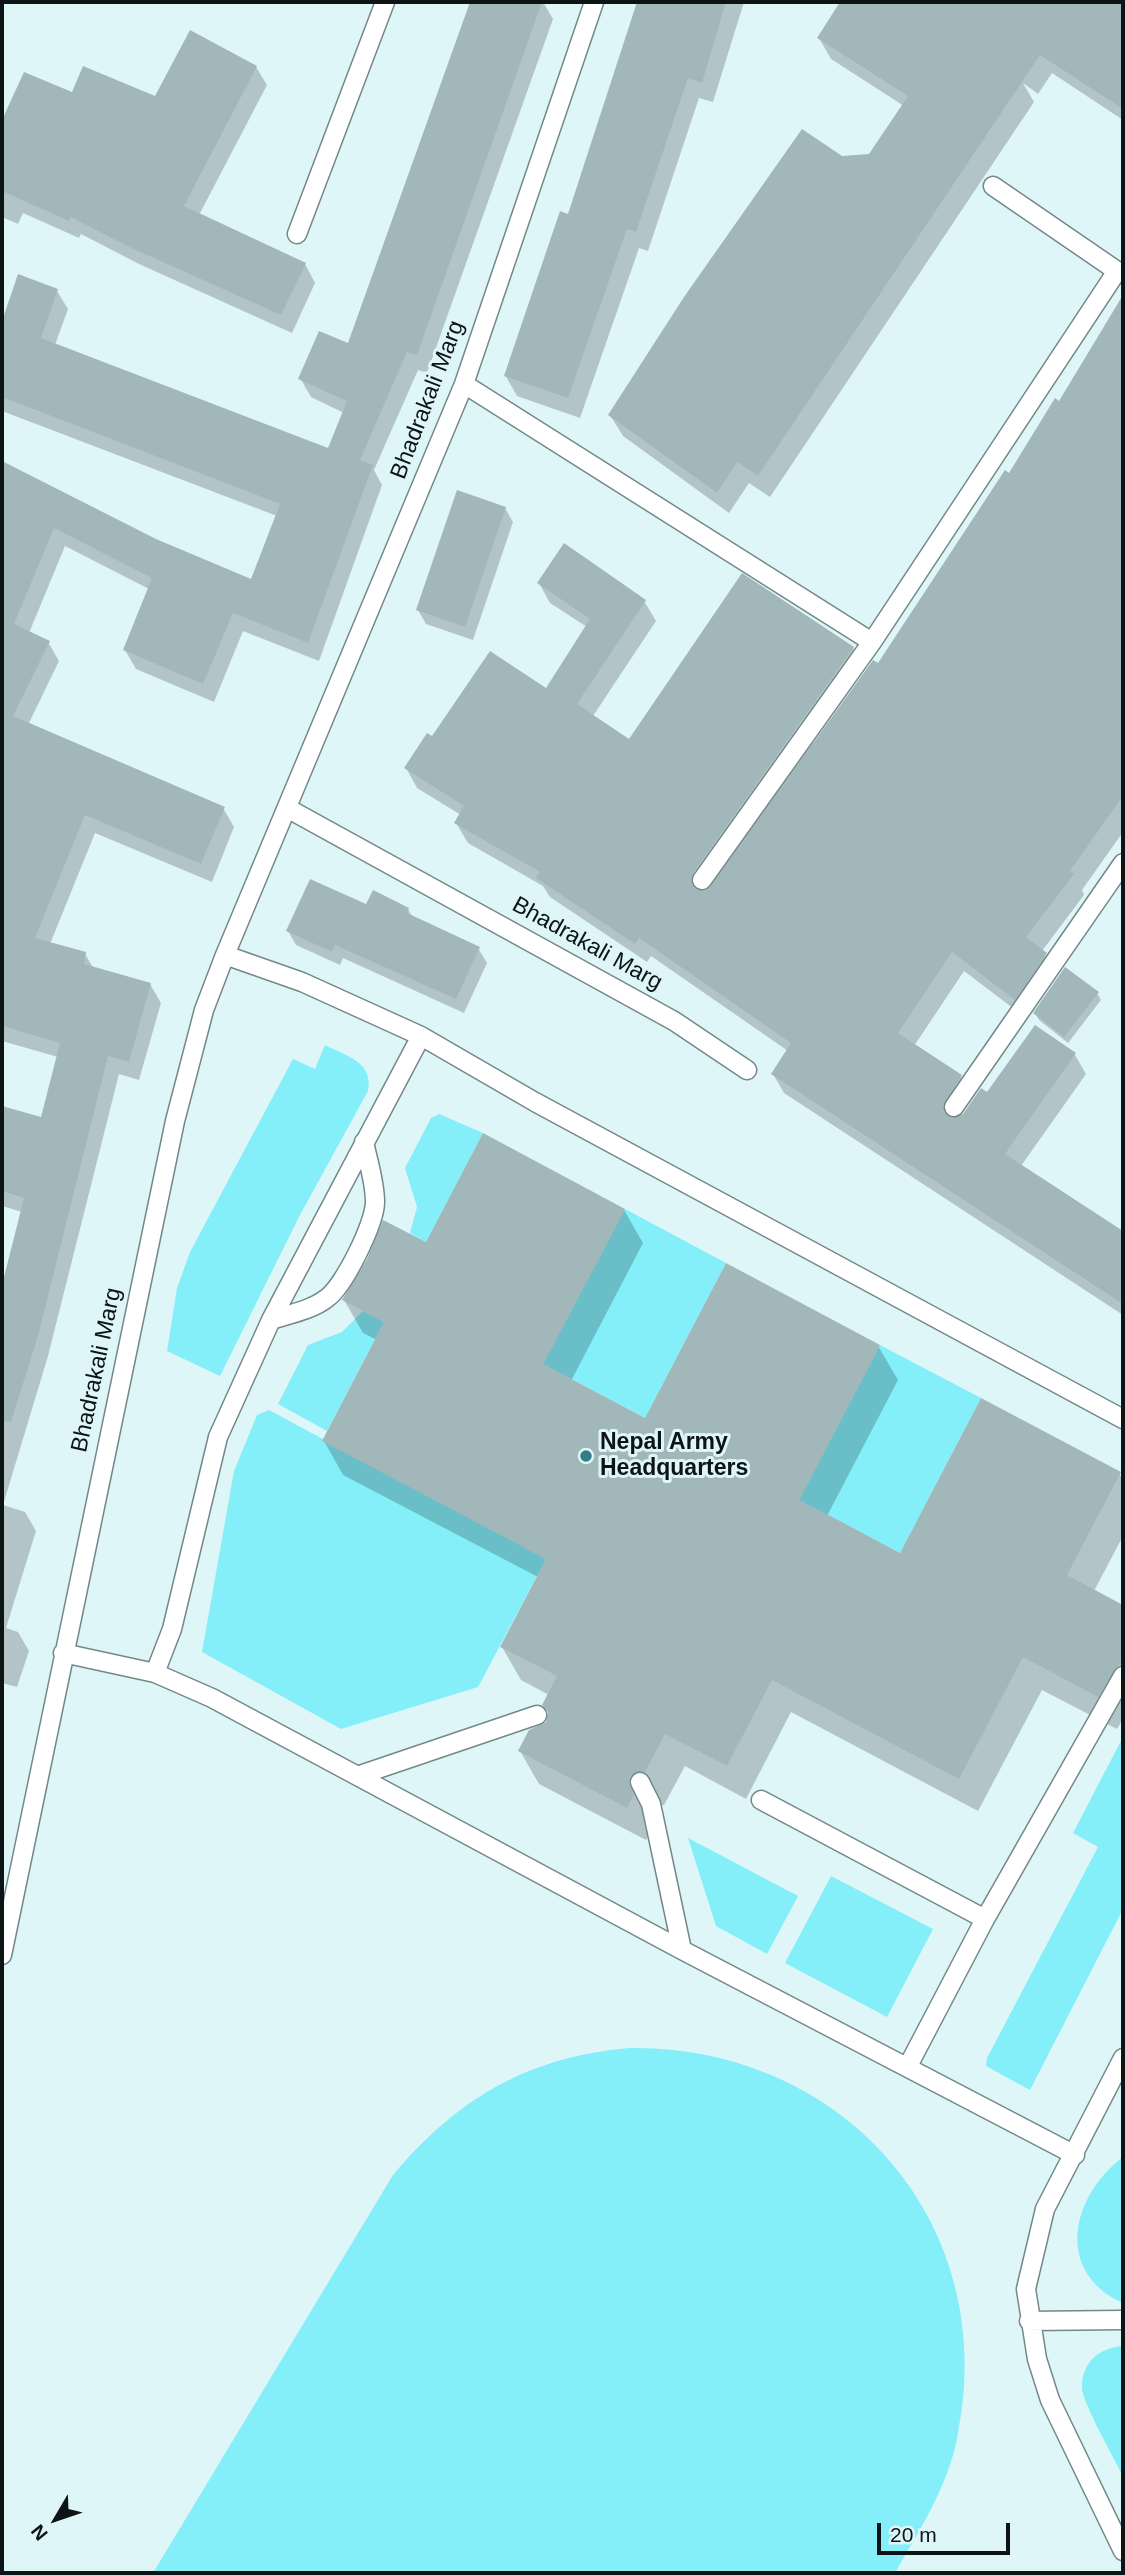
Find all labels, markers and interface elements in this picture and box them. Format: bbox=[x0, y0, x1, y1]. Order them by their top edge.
street label: Bhadrakali Marg bbox=[385, 317, 471, 483]
street label: Bhadrakali Marg bbox=[507, 891, 667, 997]
street label: Bhadrakali Marg bbox=[66, 1285, 128, 1455]
place label: Nepal Army Headquarters bbox=[600, 1429, 748, 1483]
marker: Nepal Army Headquarters bbox=[578, 1448, 594, 1464]
north arrow bbox=[21, 2484, 91, 2554]
scale bar bbox=[880, 2508, 1013, 2552]
text: N bbox=[27, 2521, 52, 2544]
text: 20 m bbox=[890, 2523, 937, 2546]

